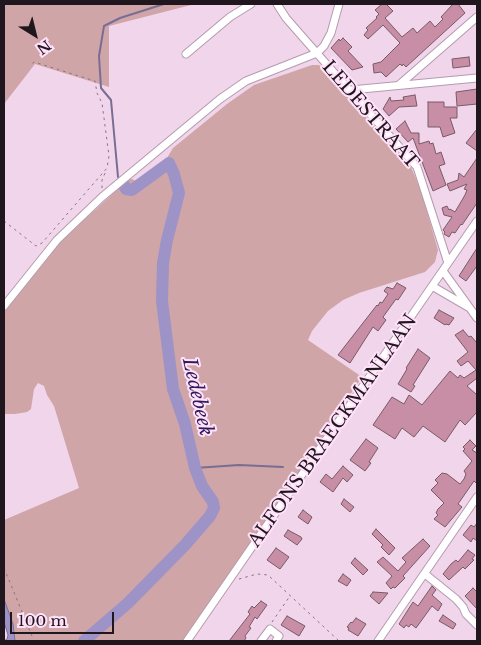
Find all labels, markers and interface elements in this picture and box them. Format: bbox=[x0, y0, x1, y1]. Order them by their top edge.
north arrow bbox=[10, 10, 60, 60]
text: N bbox=[33, 36, 54, 58]
street label: LEDESTRAAT bbox=[317, 57, 423, 173]
street label: ALFONS BRAECKMANLAAN bbox=[244, 311, 422, 551]
water label: Ledebeek bbox=[177, 356, 217, 438]
scale bar bbox=[12, 602, 116, 634]
text: 100 m bbox=[18, 611, 67, 630]

